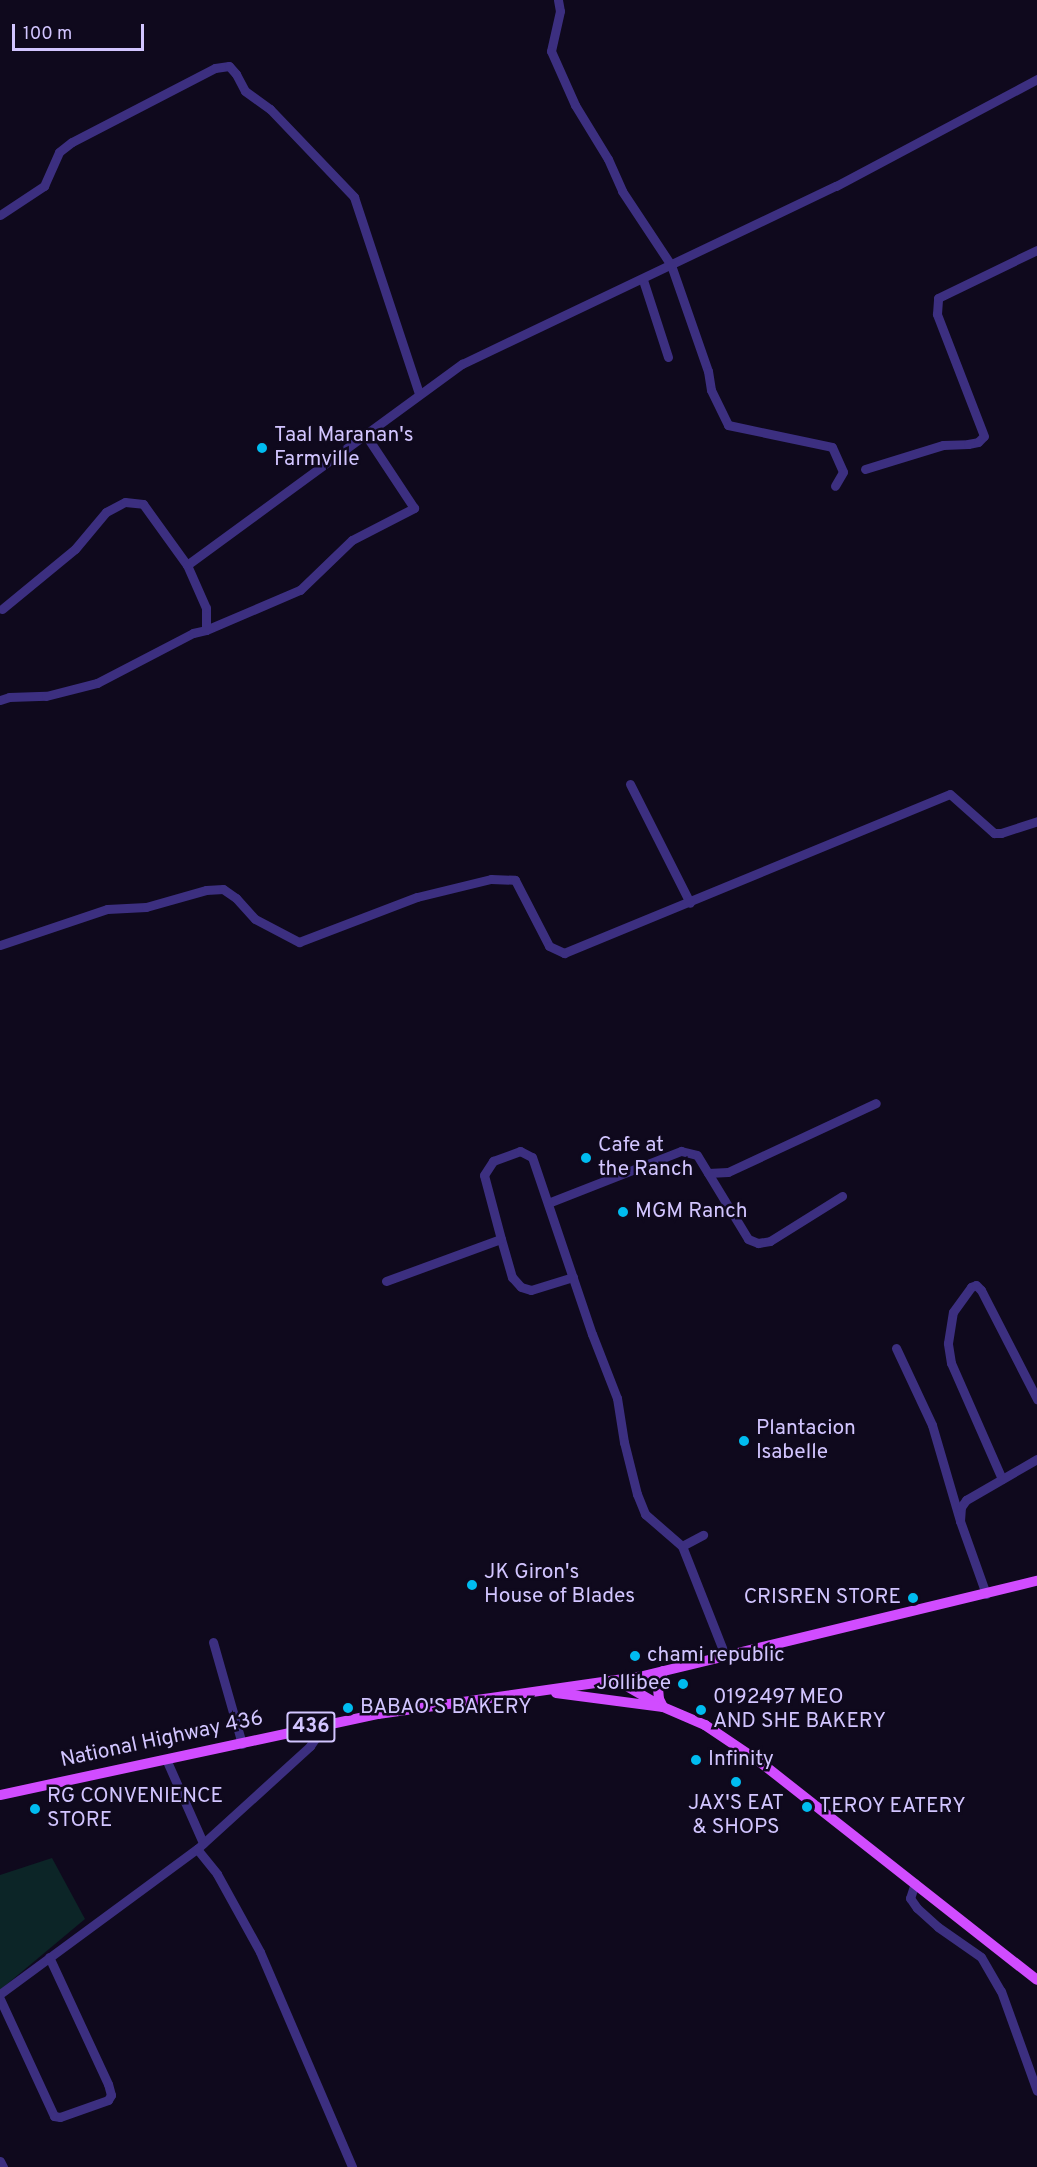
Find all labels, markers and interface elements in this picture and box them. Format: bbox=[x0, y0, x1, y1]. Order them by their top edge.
scale bar bbox=[15, 12, 147, 50]
text: 100 m bbox=[23, 23, 72, 46]
place label: Taal Maranan's Farmville bbox=[274, 423, 414, 473]
marker: Taal Maranan's Farmville bbox=[255, 441, 269, 455]
place label: Cafe at the Ranch bbox=[598, 1133, 693, 1183]
marker: Cafe at the Ranch bbox=[579, 1151, 593, 1165]
place label: MGM Ranch bbox=[635, 1199, 748, 1225]
marker: MGM Ranch bbox=[616, 1205, 630, 1219]
place label: Plantacion Isabelle bbox=[756, 1416, 856, 1466]
marker: Plantacion Isabelle bbox=[737, 1434, 751, 1448]
place label: JK Giron's House of Blades bbox=[484, 1560, 635, 1610]
marker: JK Giron's House of Blades bbox=[465, 1578, 479, 1592]
place label: CRISREN STORE bbox=[744, 1585, 901, 1611]
marker: CRISREN STORE bbox=[906, 1591, 920, 1605]
place label: chami republic bbox=[647, 1643, 785, 1669]
marker: chami republic bbox=[628, 1649, 642, 1663]
place label: Jollibee bbox=[596, 1671, 671, 1697]
marker: Jollibee bbox=[676, 1677, 690, 1691]
place label: 0192497 MEO AND SHE BAKERY bbox=[713, 1685, 886, 1735]
place label: BABAO'S BAKERY bbox=[360, 1695, 532, 1721]
marker: BABAO'S BAKERY bbox=[341, 1701, 355, 1715]
marker: 0192497 MEO AND SHE BAKERY bbox=[694, 1703, 708, 1717]
street label: National Highway 436 bbox=[58, 1706, 266, 1774]
road number: 436 bbox=[286, 1710, 336, 1744]
place label: Infinity bbox=[708, 1747, 774, 1773]
marker: Infinity bbox=[689, 1753, 703, 1767]
marker: JAX'S EAT & SHOPS bbox=[729, 1775, 743, 1789]
place label: RG CONVENIENCE STORE bbox=[47, 1784, 223, 1834]
place label: JAX'S EAT & SHOPS bbox=[688, 1791, 784, 1841]
place label: TEROY EATERY bbox=[819, 1794, 967, 1820]
marker: TEROY EATERY bbox=[800, 1800, 814, 1814]
marker: RG CONVENIENCE STORE bbox=[28, 1802, 42, 1816]

